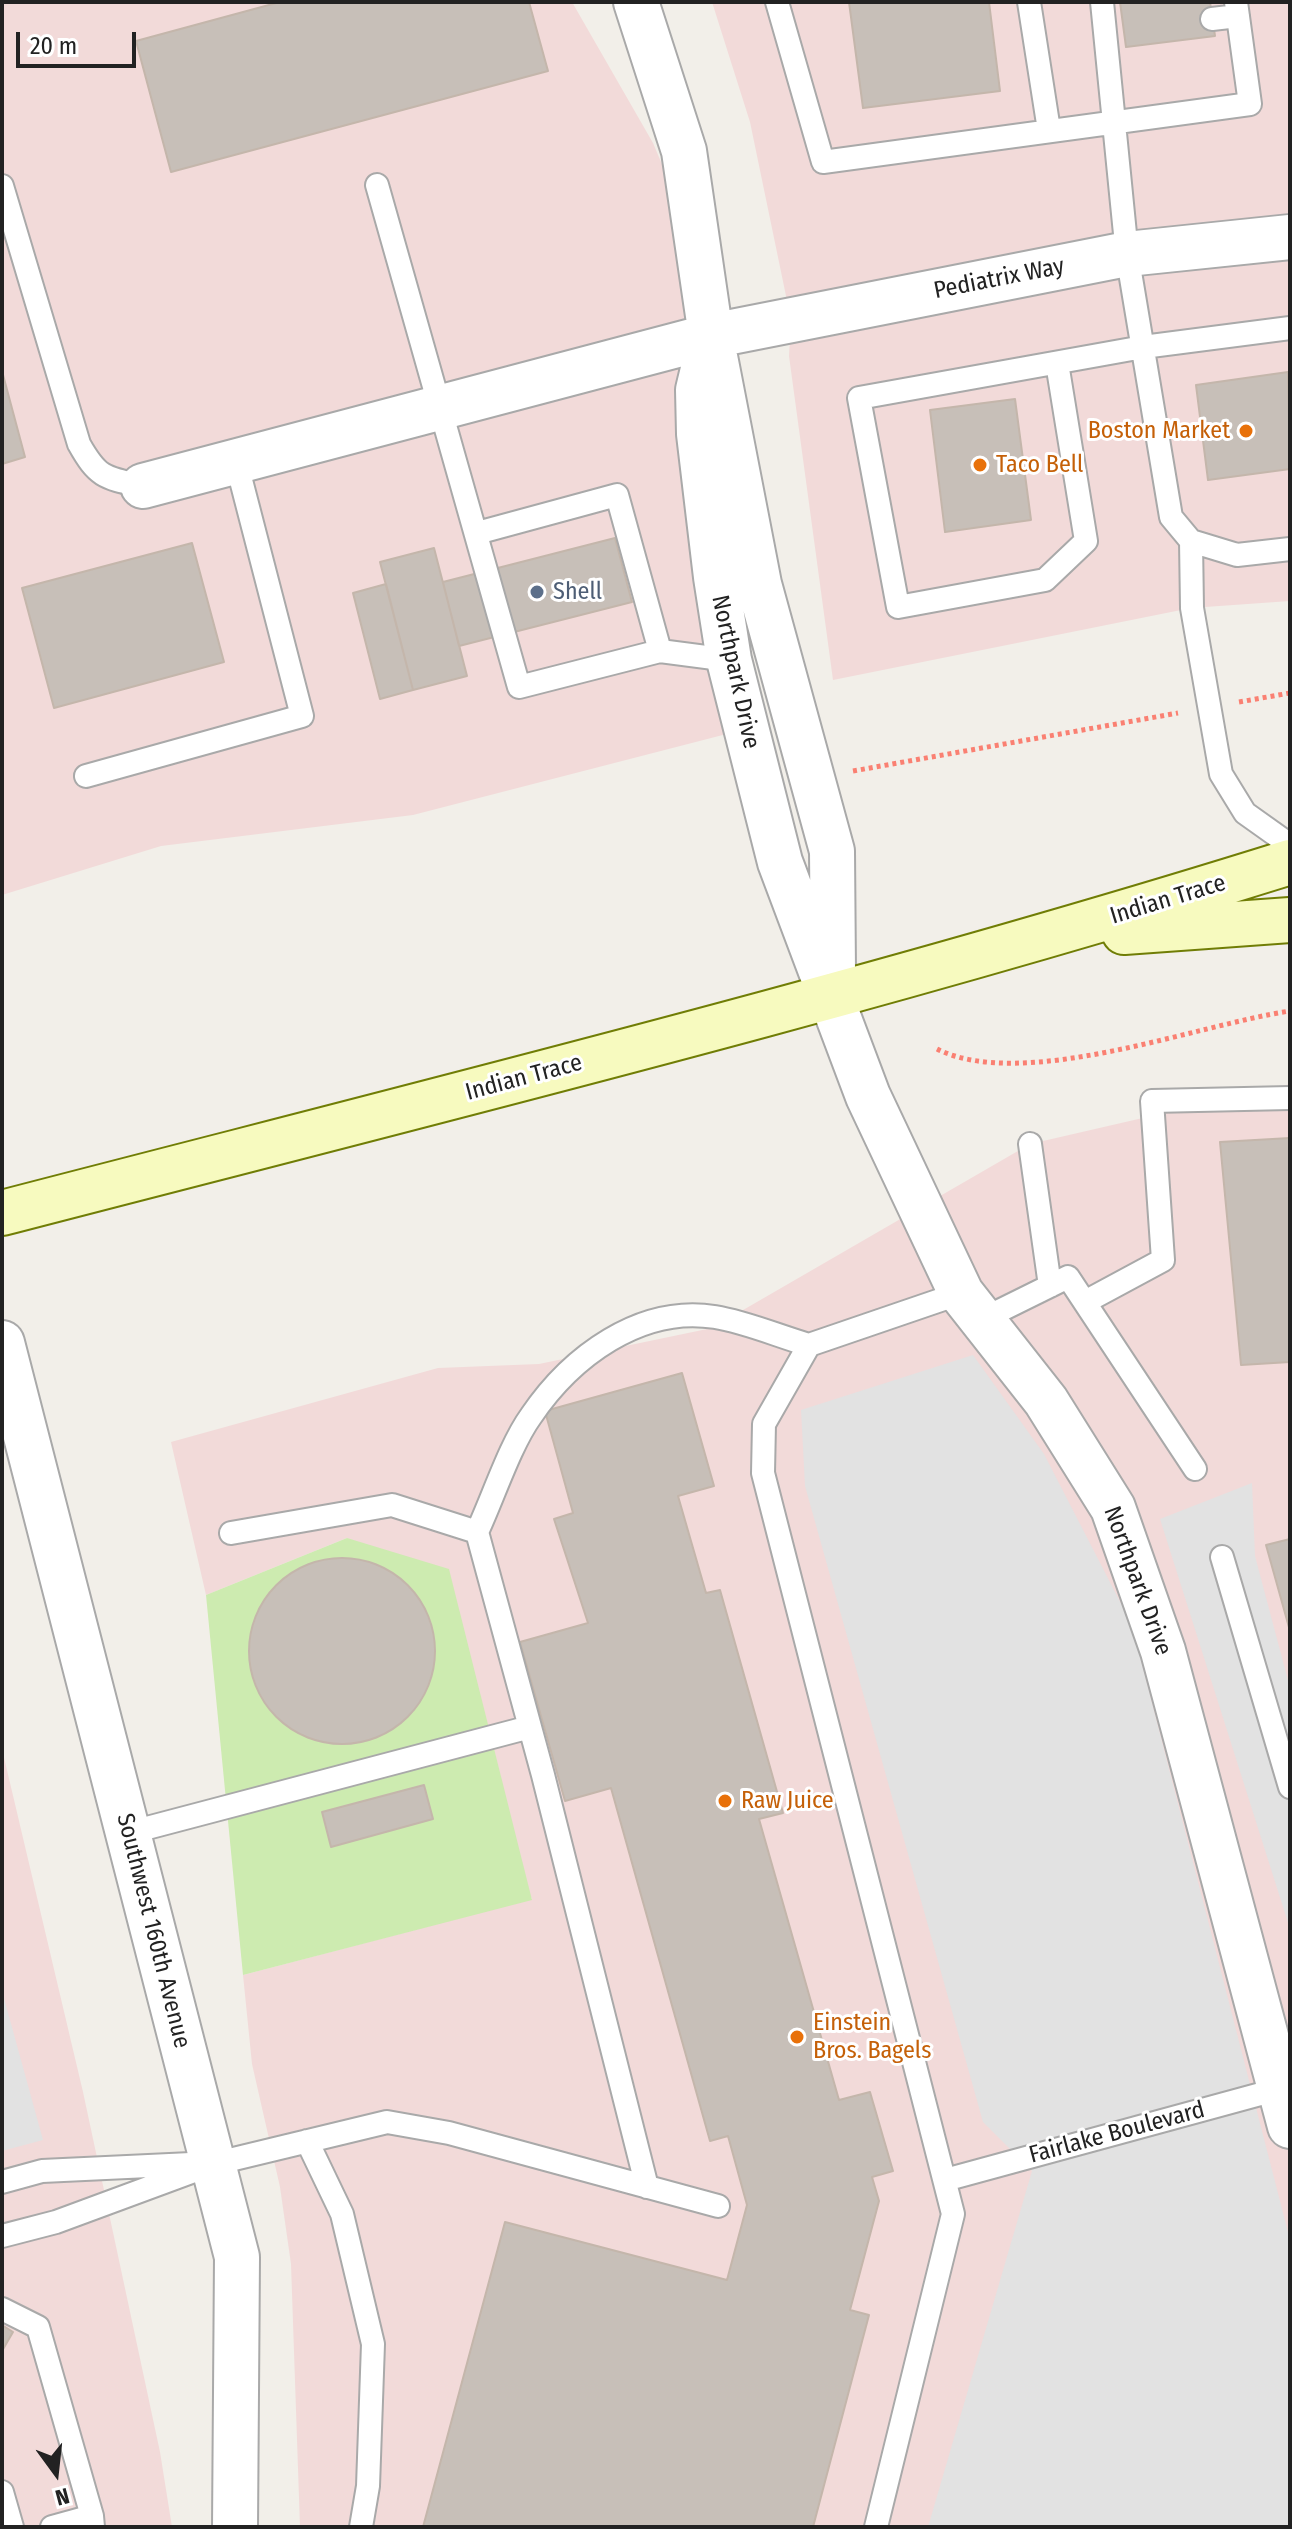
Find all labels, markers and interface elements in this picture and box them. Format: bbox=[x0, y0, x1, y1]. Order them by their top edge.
scale bar bbox=[20, 16, 140, 66]
text: 20 m bbox=[30, 32, 77, 60]
street label: Pediatrix Way bbox=[931, 252, 1067, 306]
place label: Boston Market bbox=[1088, 417, 1230, 445]
marker: Boston Market bbox=[1237, 422, 1255, 440]
place label: Taco Bell bbox=[996, 451, 1083, 479]
marker: Taco Bell bbox=[971, 456, 989, 474]
place label: Shell bbox=[553, 578, 602, 606]
marker: Shell bbox=[528, 583, 546, 601]
street label: Northpark Drive bbox=[705, 593, 765, 751]
street label: Indian Trace bbox=[1107, 869, 1229, 931]
street label: Indian Trace bbox=[463, 1049, 585, 1107]
street label: Northpark Drive bbox=[1097, 1503, 1177, 1659]
place label: Raw Juice bbox=[741, 1787, 834, 1815]
marker: Raw Juice bbox=[716, 1792, 734, 1810]
street label: Southwest 160th Avenue bbox=[110, 1811, 196, 2051]
place label: Einstein Bros. Bagels bbox=[813, 2009, 931, 2065]
marker: Einstein Bros. Bagels bbox=[788, 2028, 806, 2046]
street label: Fairlake Boulevard bbox=[1026, 2096, 1208, 2170]
north arrow bbox=[16, 2433, 96, 2513]
text: N bbox=[52, 2482, 72, 2511]

